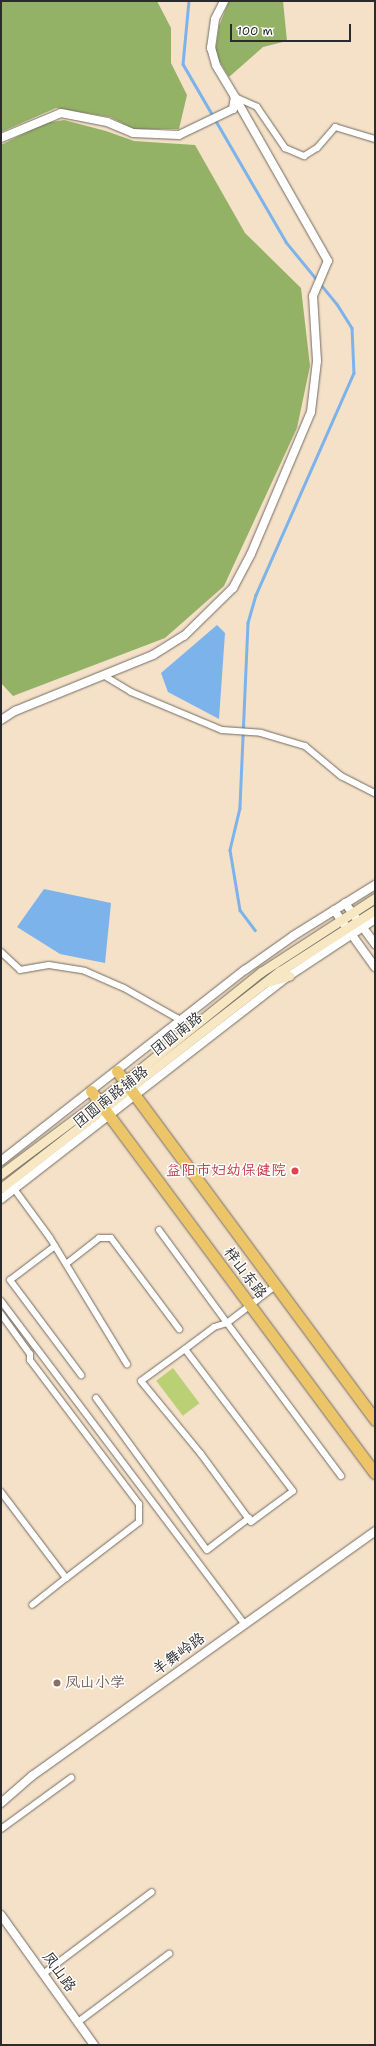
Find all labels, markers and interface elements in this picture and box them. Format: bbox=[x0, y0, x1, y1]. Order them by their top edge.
scale bar bbox=[232, 16, 353, 42]
text: 100 m bbox=[237, 23, 273, 39]
street label: 团圆南路 bbox=[148, 1008, 206, 1060]
street label: 团圆南路辅路 bbox=[70, 1062, 152, 1132]
place label: 益阳市妇幼保健院 bbox=[166, 1162, 286, 1180]
marker: 益阳市妇幼保健院 bbox=[289, 1165, 301, 1177]
street label: 梓山东路 bbox=[220, 1244, 270, 1302]
street label: 羊舞岭路 bbox=[149, 1629, 209, 1679]
place label: 凤山小学 bbox=[65, 1674, 125, 1692]
marker: 凤山小学 bbox=[52, 1678, 62, 1688]
street label: 凤山路 bbox=[38, 1949, 80, 1995]

